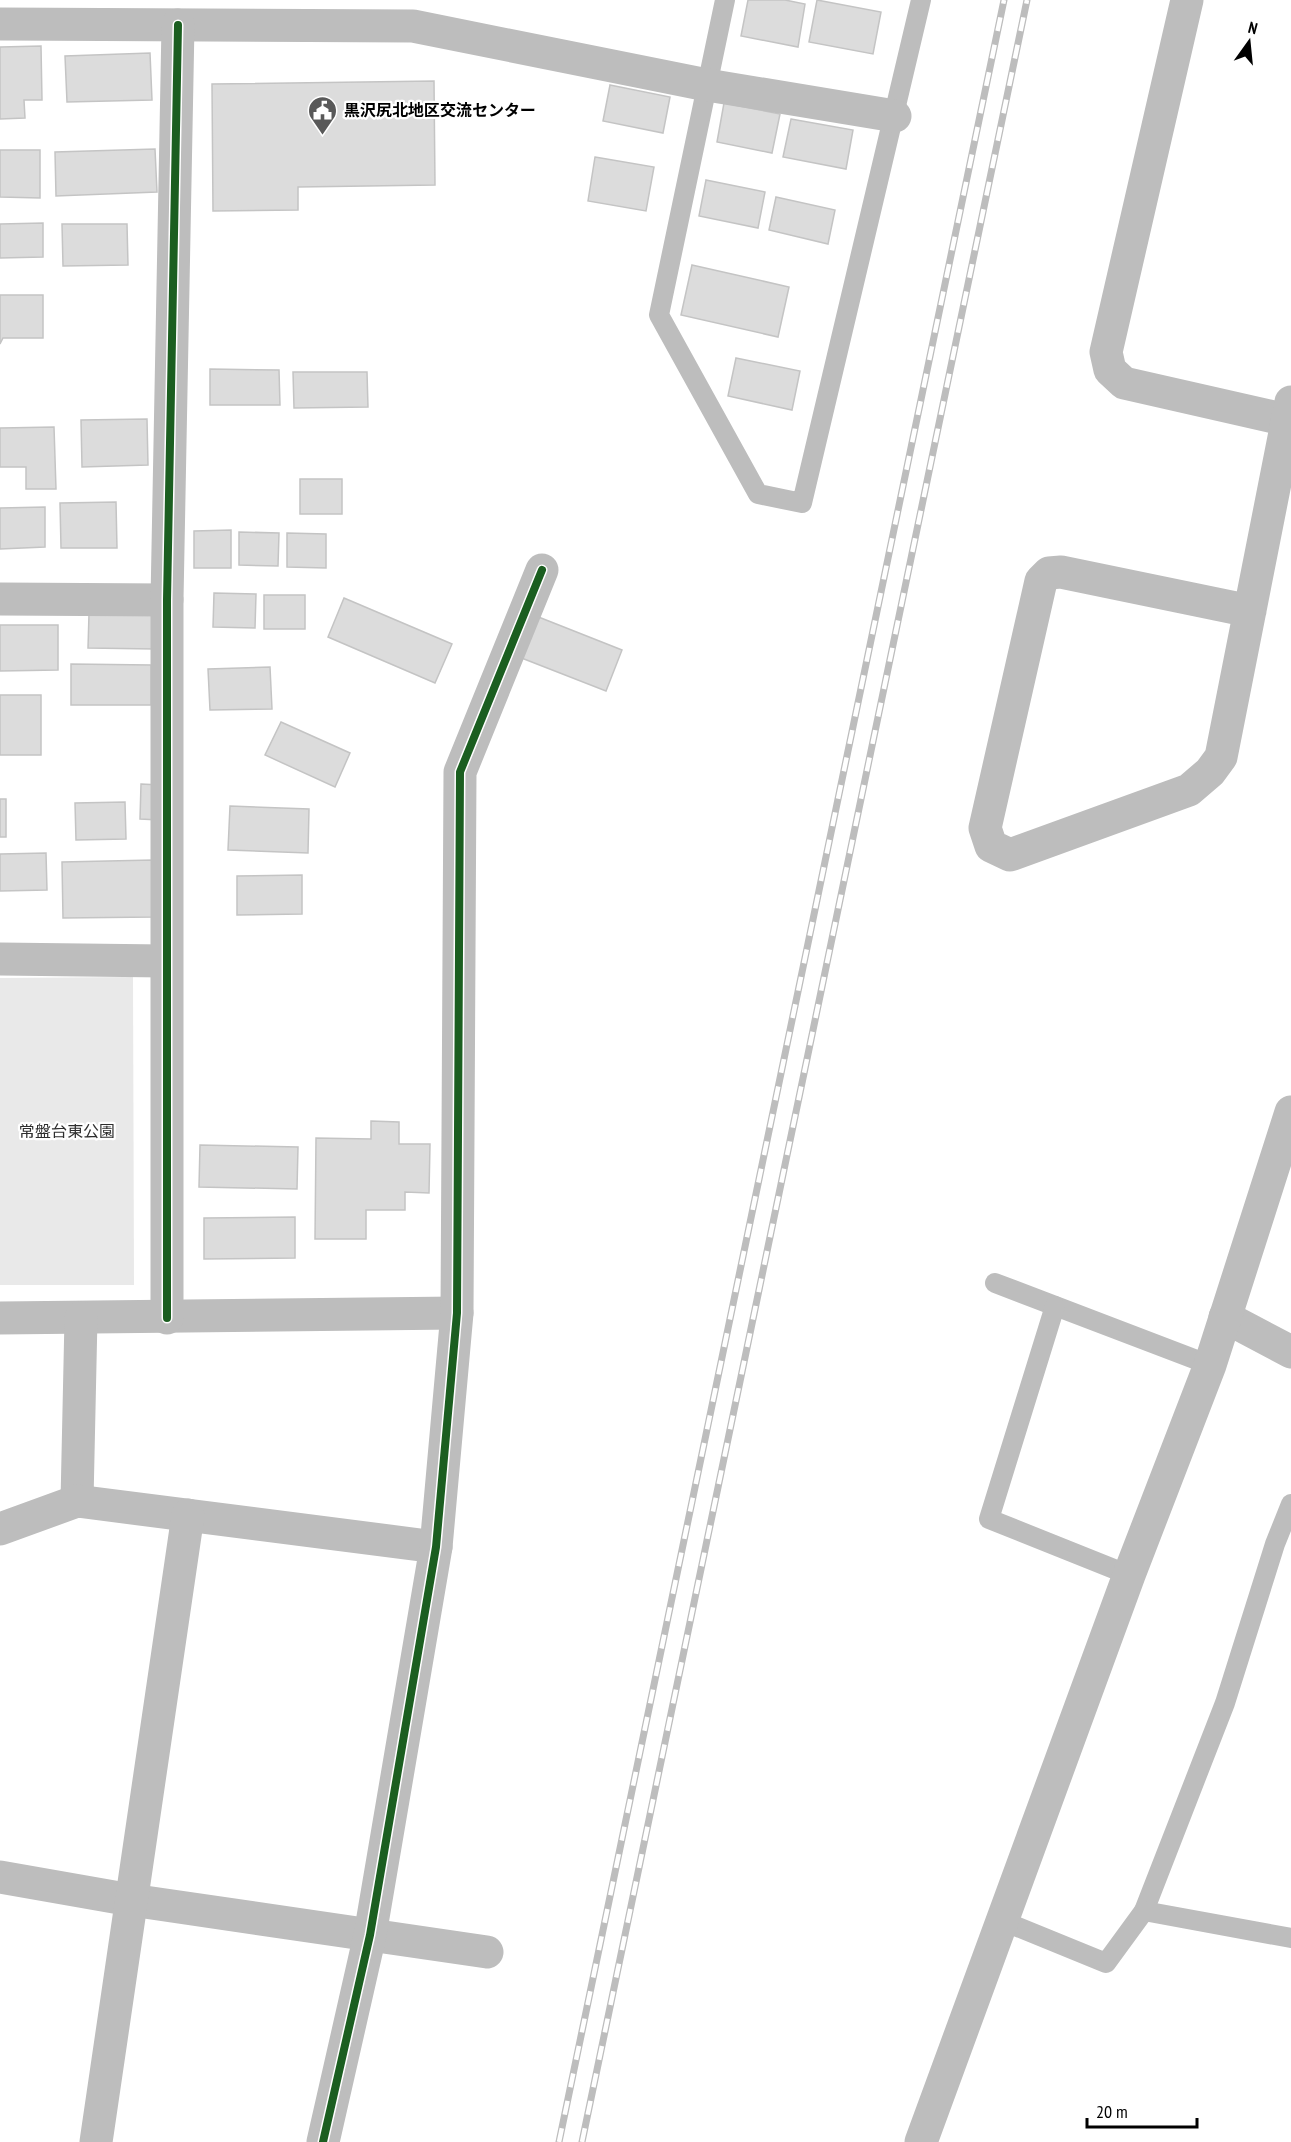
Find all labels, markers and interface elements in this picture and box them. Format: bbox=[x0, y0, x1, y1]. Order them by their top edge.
north arrow bbox=[1219, 12, 1279, 72]
text: N bbox=[1246, 17, 1260, 38]
public building icon: 黒沢尻北地区交流センター bbox=[307, 94, 339, 136]
place label: 黒沢尻北地区交流センター bbox=[344, 100, 536, 120]
park label: 常盤台東公園 bbox=[19, 1121, 115, 1141]
scale bar bbox=[1087, 2091, 1196, 2129]
text: 20 m bbox=[1096, 2100, 1128, 2123]

